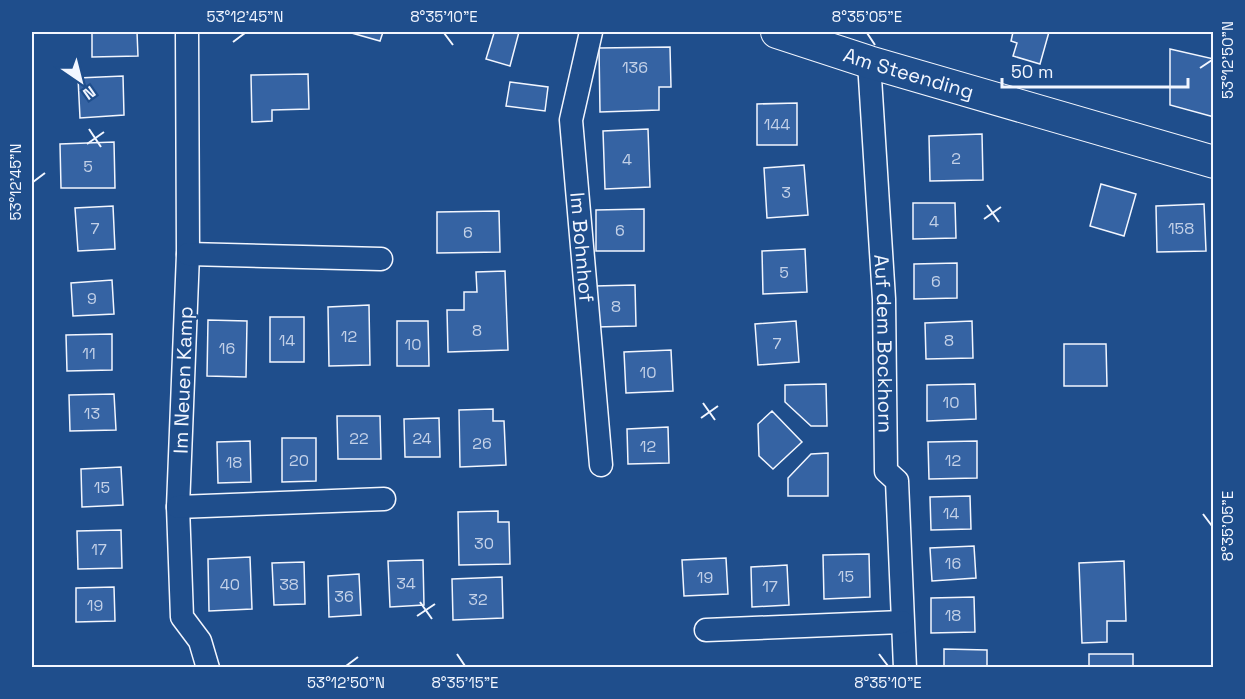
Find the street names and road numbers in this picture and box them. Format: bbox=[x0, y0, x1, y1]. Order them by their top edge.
street label: Am Steending bbox=[840, 42, 977, 105]
street label: Im Bohnhof bbox=[564, 191, 600, 304]
street label: Auf dem Bockhorn bbox=[868, 253, 899, 433]
street label: Im Neuen Kamp bbox=[167, 306, 199, 454]

